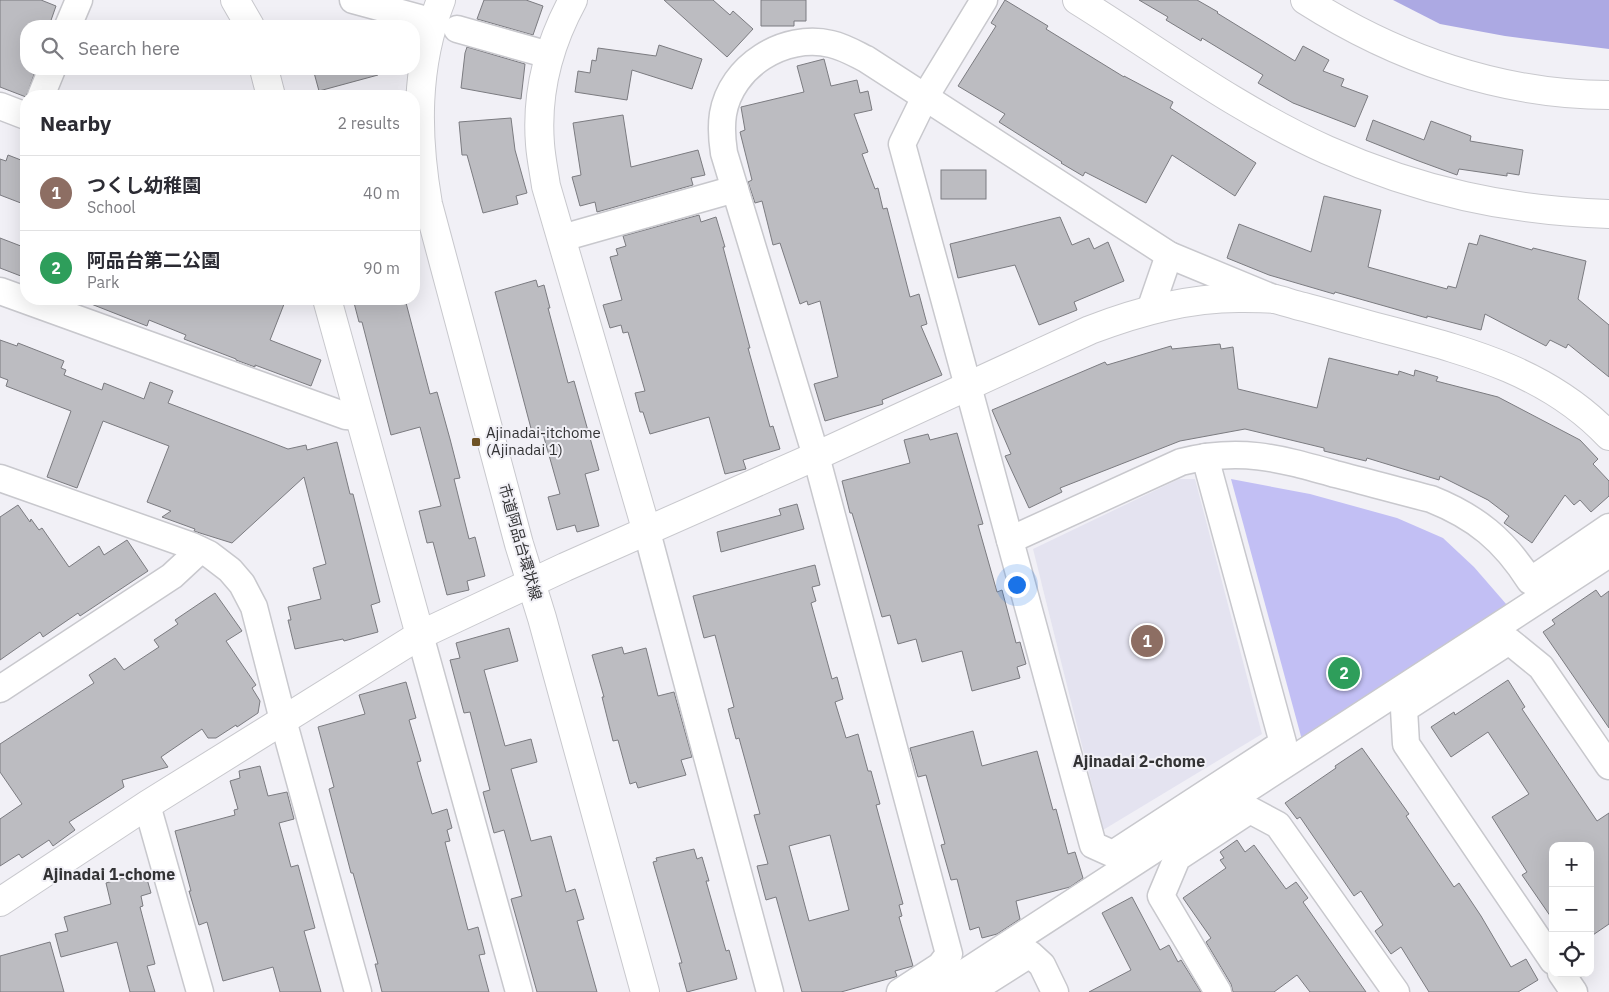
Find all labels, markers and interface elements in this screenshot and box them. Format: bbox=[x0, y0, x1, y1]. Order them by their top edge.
search box bbox=[20, 20, 420, 75]
icon: search bbox=[38, 34, 66, 62]
text: Search here bbox=[78, 36, 180, 60]
text: Nearby bbox=[40, 109, 111, 137]
text: 2 results bbox=[337, 113, 400, 133]
text: つくし幼稚園 bbox=[87, 173, 201, 197]
text: 1 bbox=[51, 183, 61, 203]
text: 40 m bbox=[363, 183, 400, 203]
text: School bbox=[87, 197, 136, 217]
text: 阿品台第二公園 bbox=[87, 248, 220, 272]
text: 2 bbox=[51, 258, 61, 278]
text: 90 m bbox=[363, 258, 400, 278]
text: Park bbox=[87, 272, 119, 292]
place label: Ajinadai-itchome (Ajinadai 1) bbox=[486, 423, 601, 459]
marker: Ajinadai-itchome (Ajinadai 1) bbox=[470, 436, 482, 448]
street label: 市道阿品台環状線 bbox=[495, 482, 546, 602]
your location bbox=[1004, 572, 1030, 598]
pin: 1 bbox=[1131, 622, 1163, 660]
pin: 2 bbox=[1328, 654, 1360, 692]
district label: Ajinadai 2-chome bbox=[1073, 751, 1205, 771]
map controls bbox=[1549, 842, 1594, 977]
button: + bbox=[1549, 842, 1594, 887]
district label: Ajinadai 1-chome bbox=[43, 864, 175, 884]
button: − bbox=[1549, 887, 1594, 932]
button: locate bbox=[1549, 932, 1594, 977]

